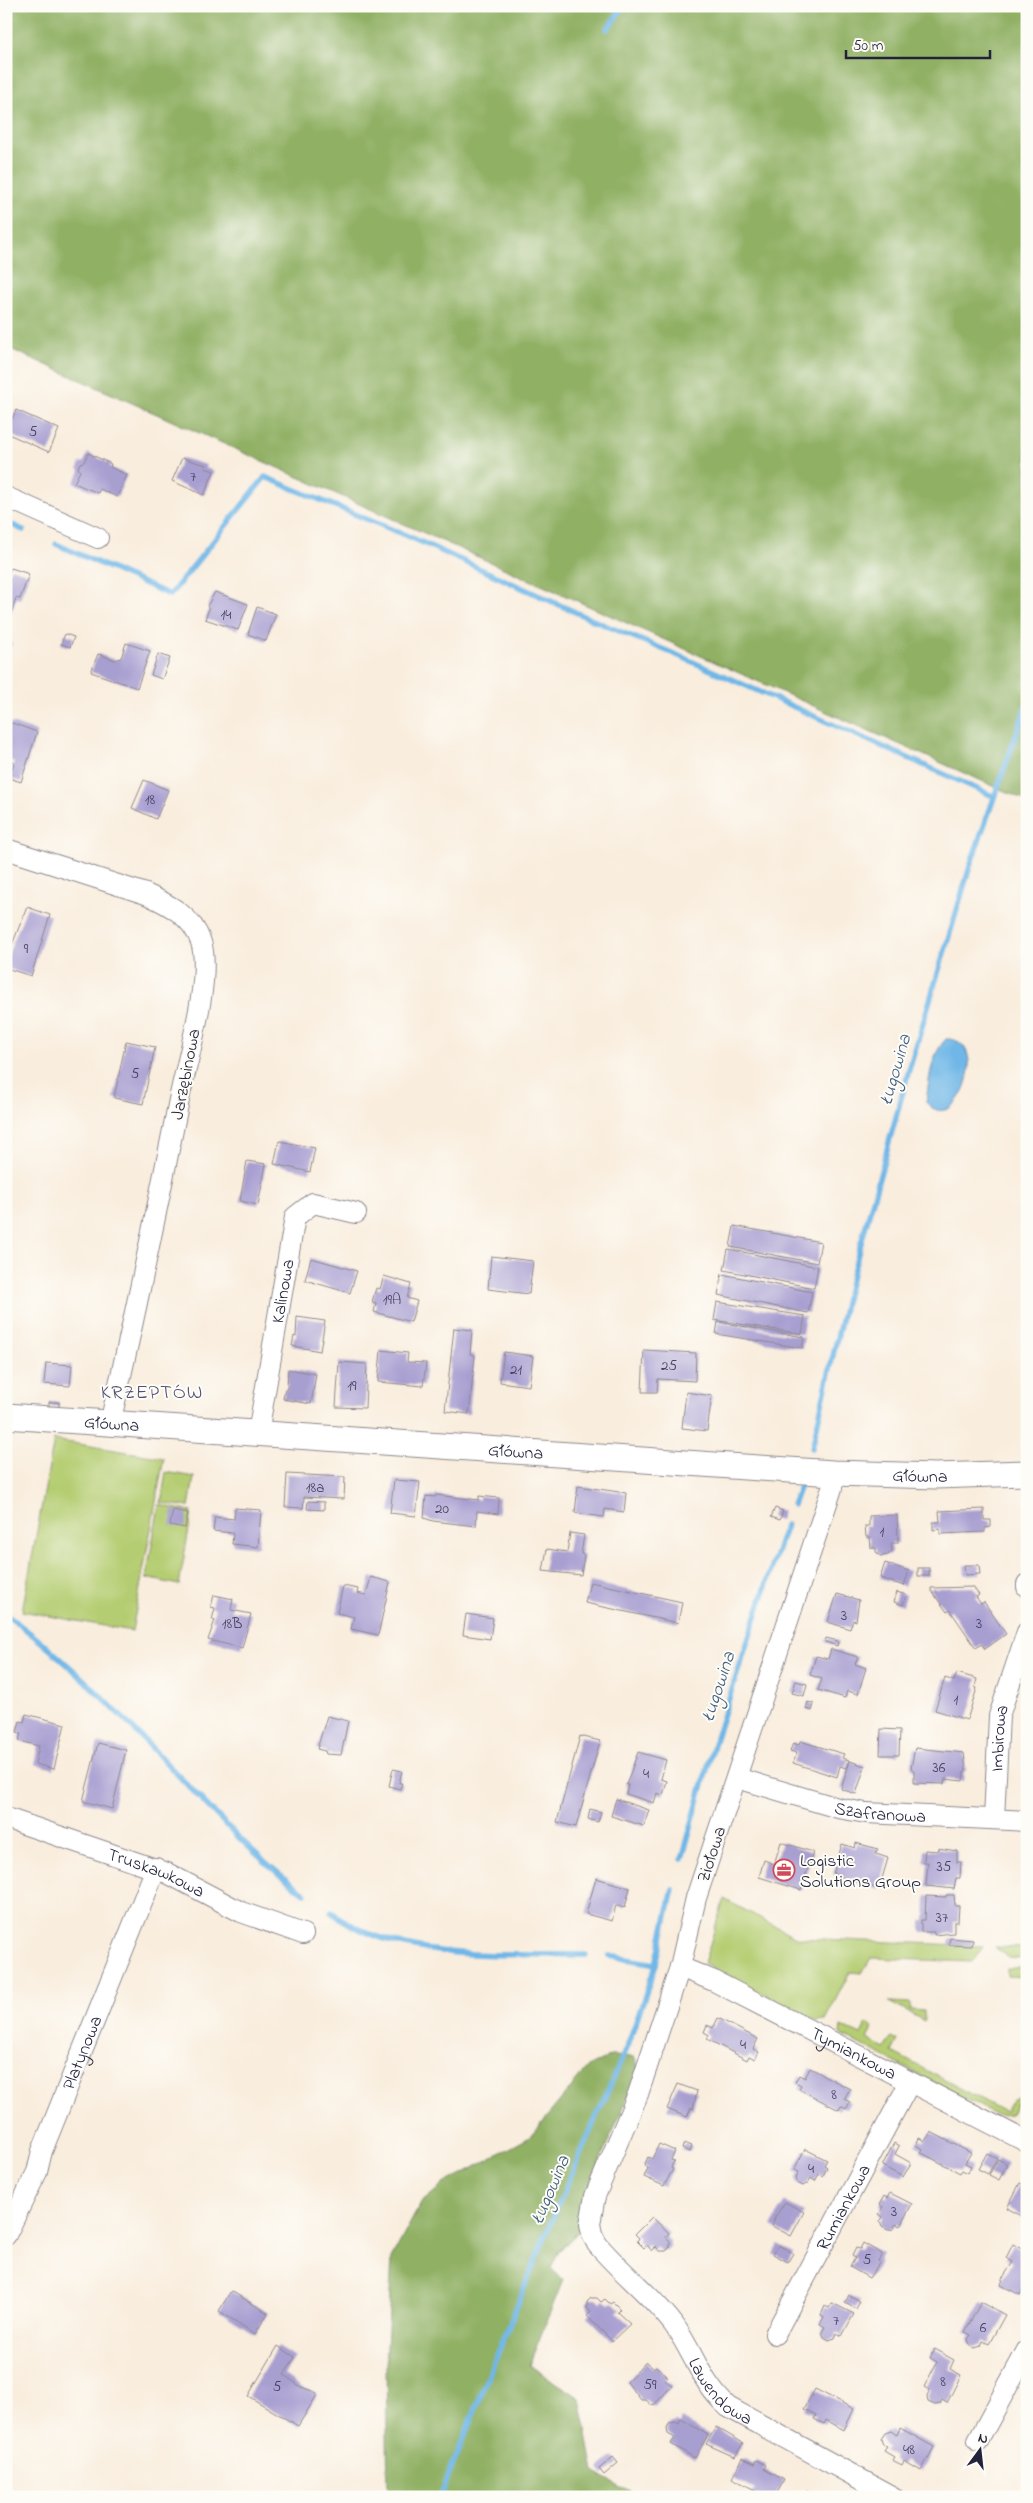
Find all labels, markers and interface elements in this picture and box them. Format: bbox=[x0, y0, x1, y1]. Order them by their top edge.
scale bar bbox=[846, 28, 989, 60]
text: 50 m bbox=[853, 35, 884, 57]
house number: 5 bbox=[29, 421, 38, 443]
house number: 7 bbox=[190, 466, 196, 488]
house number: 14 bbox=[221, 604, 231, 626]
house number: 18 bbox=[145, 789, 156, 811]
house number: 9 bbox=[24, 938, 29, 960]
street label: Jarzębinowa bbox=[165, 1027, 209, 1122]
water label: Ługowina bbox=[874, 1031, 920, 1108]
house number: 5 bbox=[131, 1063, 140, 1085]
street label: Kalinowa bbox=[266, 1257, 303, 1325]
house number: 19A bbox=[383, 1289, 401, 1311]
house number: 25 bbox=[661, 1355, 677, 1377]
house number: 21 bbox=[510, 1359, 522, 1381]
house number: 19 bbox=[347, 1375, 357, 1397]
district label: KRZEPTÓW bbox=[101, 1379, 203, 1408]
street label: Główna bbox=[83, 1410, 140, 1440]
street label: Główna bbox=[487, 1438, 544, 1468]
street label: Główna bbox=[892, 1464, 948, 1491]
house number: 18a bbox=[306, 1477, 324, 1499]
house number: 20 bbox=[435, 1498, 449, 1520]
house number: 1 bbox=[880, 1521, 885, 1543]
house number: 3 bbox=[841, 1605, 847, 1627]
house number: 18B bbox=[222, 1613, 242, 1635]
house number: 3 bbox=[976, 1613, 982, 1635]
water label: Ługowina bbox=[695, 1648, 744, 1725]
house number: 1 bbox=[954, 1689, 959, 1711]
street label: Imbirowa bbox=[985, 1701, 1017, 1773]
house number: 36 bbox=[933, 1757, 946, 1779]
house number: 4 bbox=[643, 1763, 649, 1785]
street label: Szafranowa bbox=[832, 1797, 927, 1831]
street label: Ziołowa bbox=[692, 1823, 734, 1886]
street label: Truskawkowa bbox=[104, 1843, 209, 1906]
place label: Logistic Solutions Group bbox=[800, 1849, 921, 1896]
house number: 35 bbox=[937, 1856, 952, 1878]
office icon: Logistic Solutions Group bbox=[772, 1858, 796, 1882]
house number: 37 bbox=[936, 1907, 948, 1929]
street label: Platynowa bbox=[57, 2012, 110, 2094]
street label: Tymiankowa bbox=[805, 2022, 900, 2088]
house number: 4 bbox=[740, 2034, 746, 2056]
house number: 8 bbox=[831, 2084, 837, 2106]
water label: Ługowina bbox=[525, 2151, 579, 2229]
house number: 4 bbox=[808, 2158, 814, 2180]
street label: Rumiankowa bbox=[811, 2160, 879, 2256]
house number: 3 bbox=[891, 2201, 897, 2223]
house number: 5 bbox=[863, 2249, 872, 2271]
house number: 7 bbox=[833, 2310, 839, 2332]
house number: 6 bbox=[980, 2317, 987, 2339]
street label: Lawendowa bbox=[680, 2353, 757, 2433]
house number: 8 bbox=[940, 2371, 946, 2393]
house number: 59 bbox=[643, 2374, 657, 2396]
house number: 5 bbox=[273, 2376, 282, 2398]
north arrow bbox=[956, 2426, 1006, 2476]
text: N bbox=[976, 2428, 990, 2450]
house number: 48 bbox=[903, 2439, 915, 2461]

